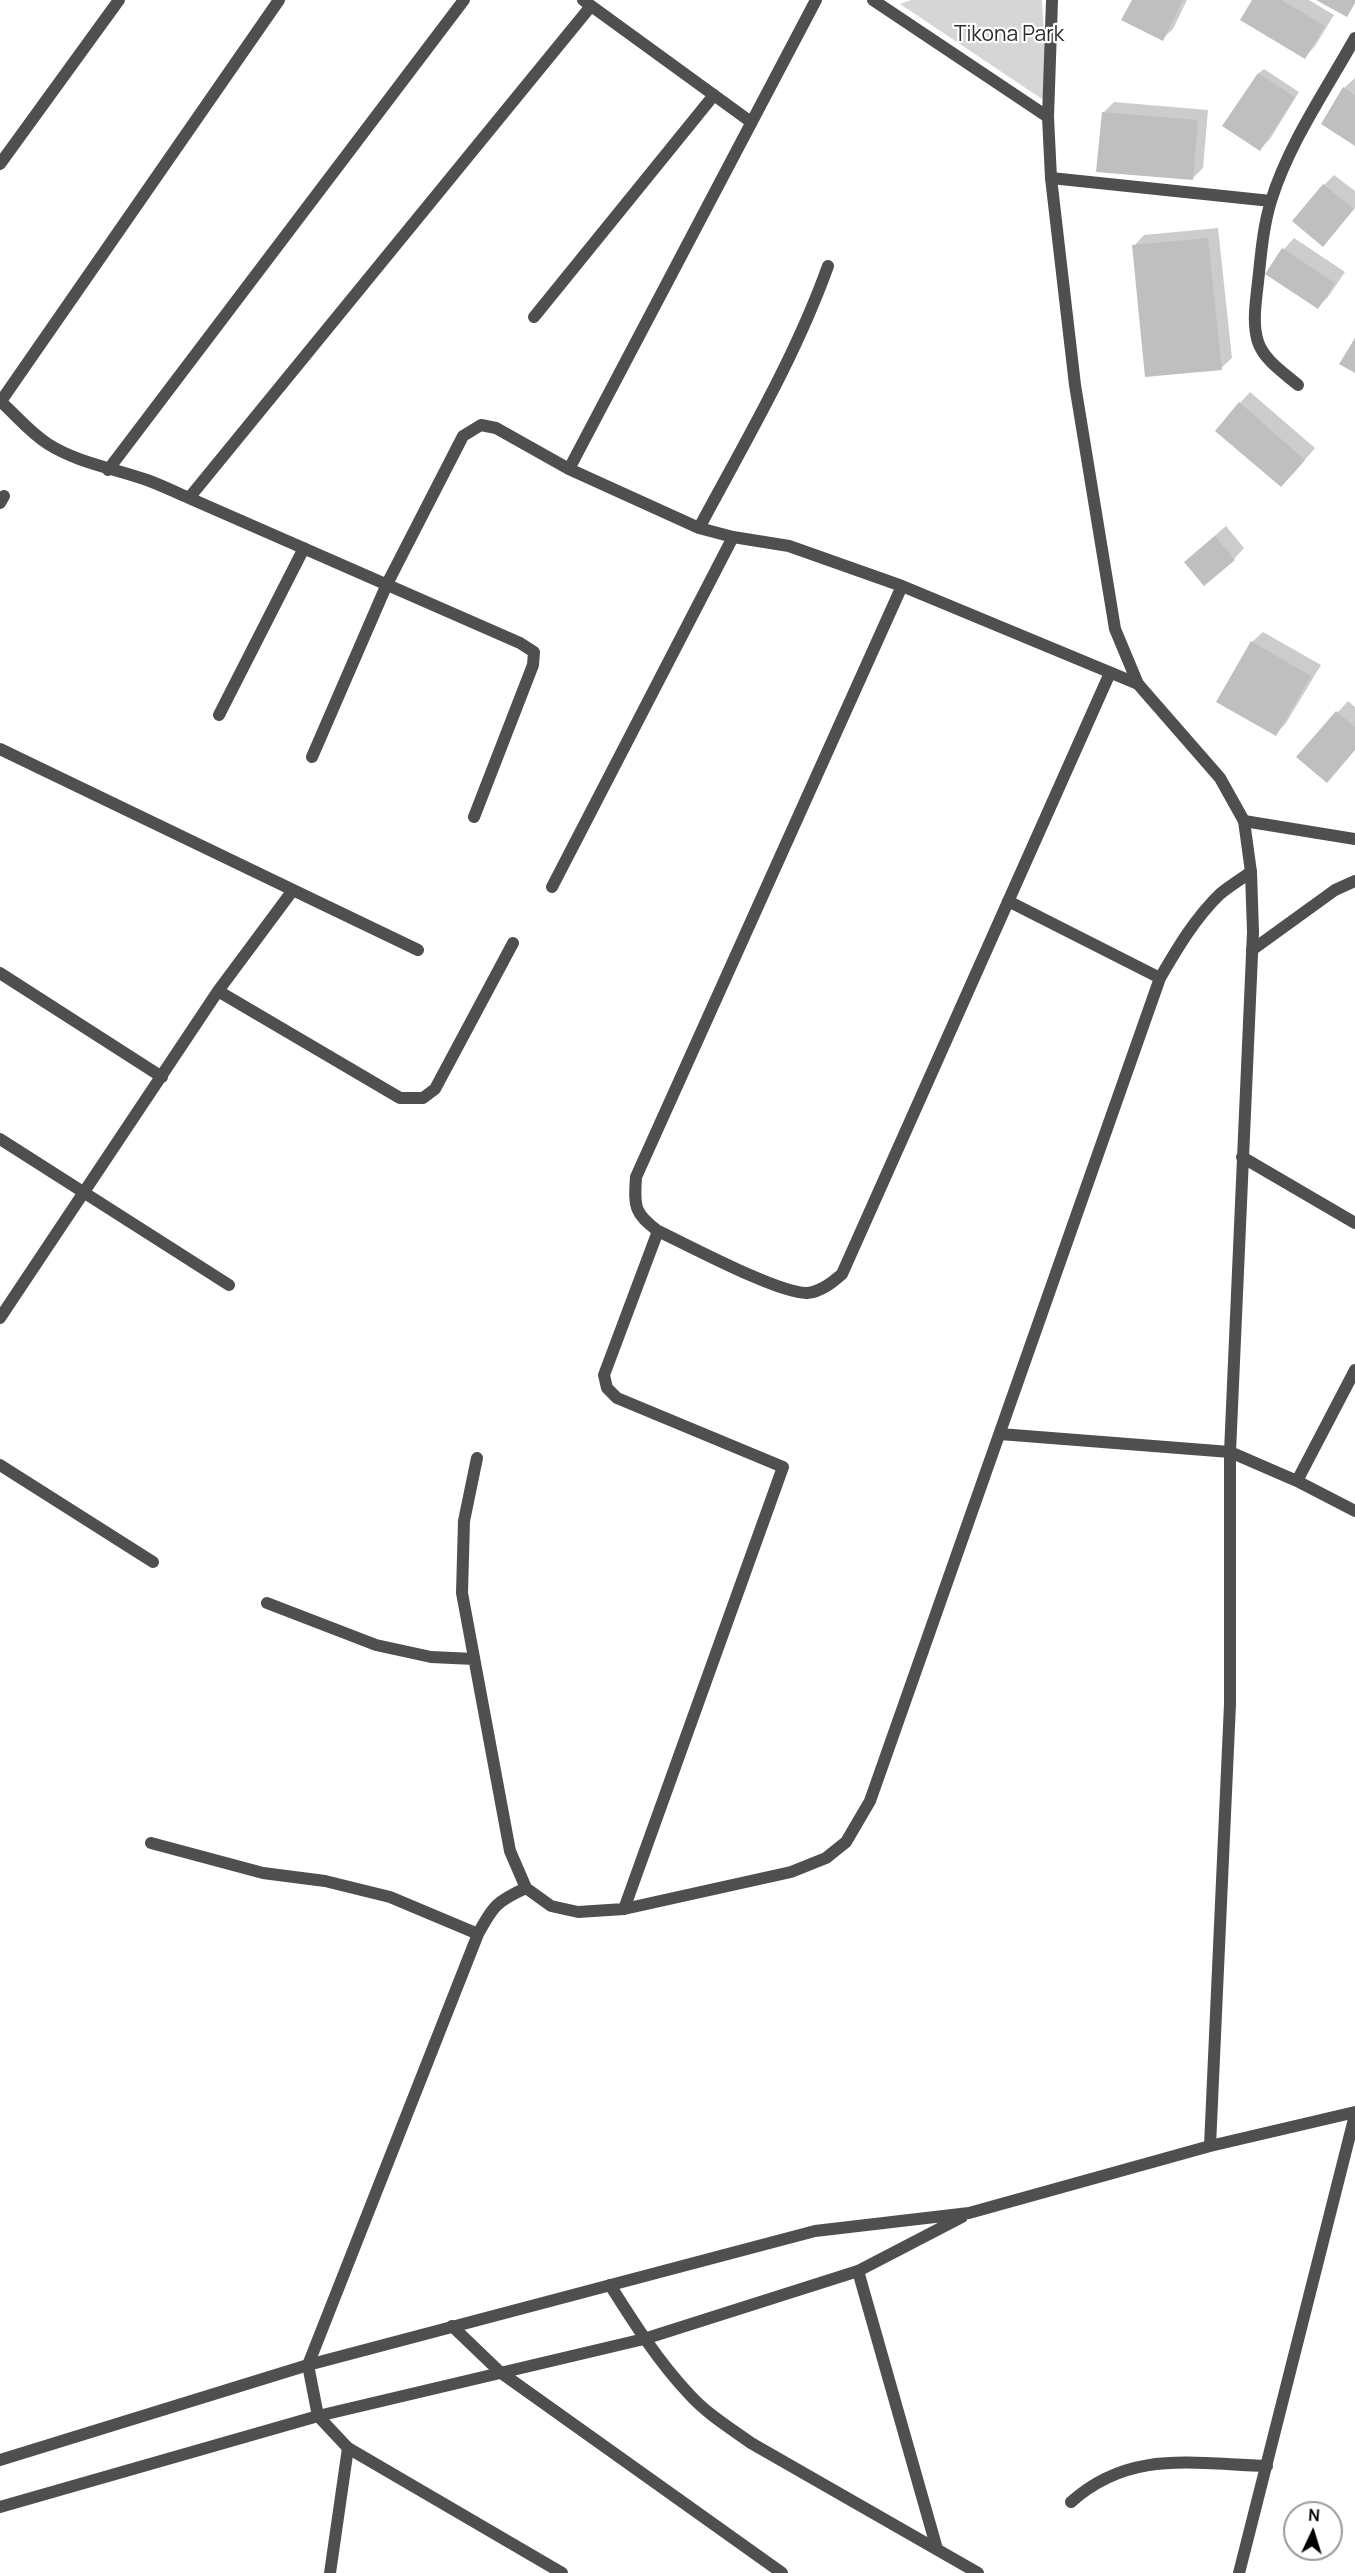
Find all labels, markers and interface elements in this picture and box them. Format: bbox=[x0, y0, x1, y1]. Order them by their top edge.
park label: Tikona Park bbox=[954, 22, 1064, 48]
north arrow bbox=[1283, 2501, 1343, 2561]
text: N bbox=[1308, 2504, 1321, 2526]

